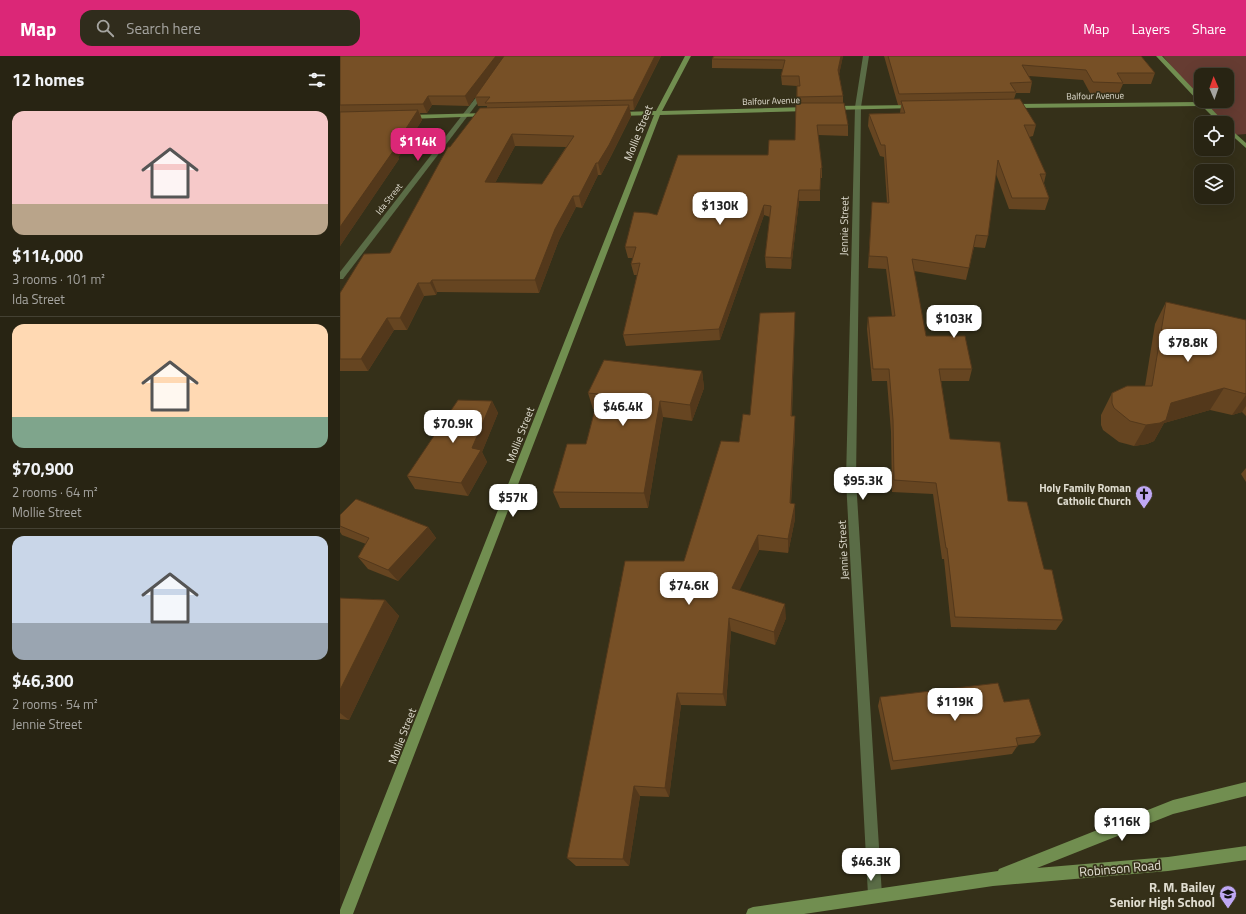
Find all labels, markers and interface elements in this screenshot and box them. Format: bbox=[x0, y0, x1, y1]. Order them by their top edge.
search box bbox=[80, 10, 360, 46]
text: Map bbox=[20, 14, 56, 43]
icon: search bbox=[94, 17, 116, 39]
text: Search here bbox=[126, 17, 201, 40]
text: Map bbox=[1083, 18, 1109, 39]
text: Layers bbox=[1131, 18, 1170, 39]
text: Share bbox=[1192, 18, 1226, 39]
text: 12 homes bbox=[12, 67, 84, 93]
north arrow bbox=[1194, 68, 1234, 108]
map controls bbox=[1194, 68, 1234, 204]
icon: filters bbox=[306, 69, 328, 91]
street label: Balfour Avenue bbox=[1066, 88, 1124, 103]
street label: Balfour Avenue bbox=[742, 93, 801, 108]
street label: Mollie Street bbox=[620, 103, 656, 163]
button: locate bbox=[1194, 116, 1234, 156]
pin: $114K bbox=[390, 128, 446, 162]
text: $114K bbox=[400, 131, 436, 151]
icon: home bbox=[134, 137, 206, 209]
button: layers bbox=[1194, 164, 1234, 204]
street label: Ida Street bbox=[372, 180, 406, 217]
pin: $130K bbox=[692, 192, 748, 226]
text: $130K bbox=[702, 195, 738, 215]
street label: Jennie Street bbox=[835, 196, 853, 256]
text: $114,000 bbox=[12, 243, 83, 269]
text: 3 rooms · 101 m² bbox=[12, 269, 105, 289]
text: Ida Street bbox=[12, 289, 65, 309]
pin: $103K bbox=[926, 305, 982, 339]
text: $103K bbox=[936, 308, 972, 328]
pin: $78.8K bbox=[1155, 329, 1221, 363]
text: $78.8K bbox=[1168, 332, 1208, 352]
icon: home bbox=[134, 350, 206, 422]
pin: $46.4K bbox=[590, 393, 656, 427]
text: $46.4K bbox=[603, 396, 643, 416]
street label: Mollie Street bbox=[502, 405, 538, 465]
pin: $70.9K bbox=[420, 410, 486, 444]
text: $70.9K bbox=[433, 413, 473, 433]
text: $70,900 bbox=[12, 456, 74, 482]
pin: $95.3K bbox=[830, 467, 896, 501]
text: $95.3K bbox=[843, 470, 883, 490]
place label: Holy Family Roman Catholic Church bbox=[1039, 480, 1131, 509]
text: 2 rooms · 64 m² bbox=[12, 482, 98, 502]
pin: $57K bbox=[489, 484, 537, 518]
church icon: Holy Family Roman Catholic Church bbox=[1134, 484, 1154, 509]
text: $57K bbox=[498, 487, 528, 507]
text: Mollie Street bbox=[12, 502, 82, 522]
street label: Jennie Street bbox=[833, 520, 853, 580]
icon: home bbox=[134, 562, 206, 634]
pin: $74.6K bbox=[656, 572, 722, 606]
text: $74.6K bbox=[669, 575, 709, 595]
text: $46,300 bbox=[12, 668, 74, 694]
pin: $119K bbox=[927, 688, 983, 722]
text: $119K bbox=[937, 691, 973, 711]
text: 2 rooms · 54 m² bbox=[12, 694, 98, 714]
street label: Mollie Street bbox=[384, 706, 420, 766]
text: Jennie Street bbox=[12, 714, 82, 734]
pin: $116K bbox=[1094, 808, 1150, 842]
text: $116K bbox=[1104, 811, 1140, 831]
pin: $46.3K bbox=[838, 848, 904, 882]
text: $46.3K bbox=[851, 851, 891, 871]
street label: Robinson Road bbox=[1078, 854, 1162, 882]
place label: R. M. Bailey Senior High School bbox=[1110, 877, 1215, 912]
school or university icon: R. M. Bailey Senior High School bbox=[1218, 884, 1238, 909]

